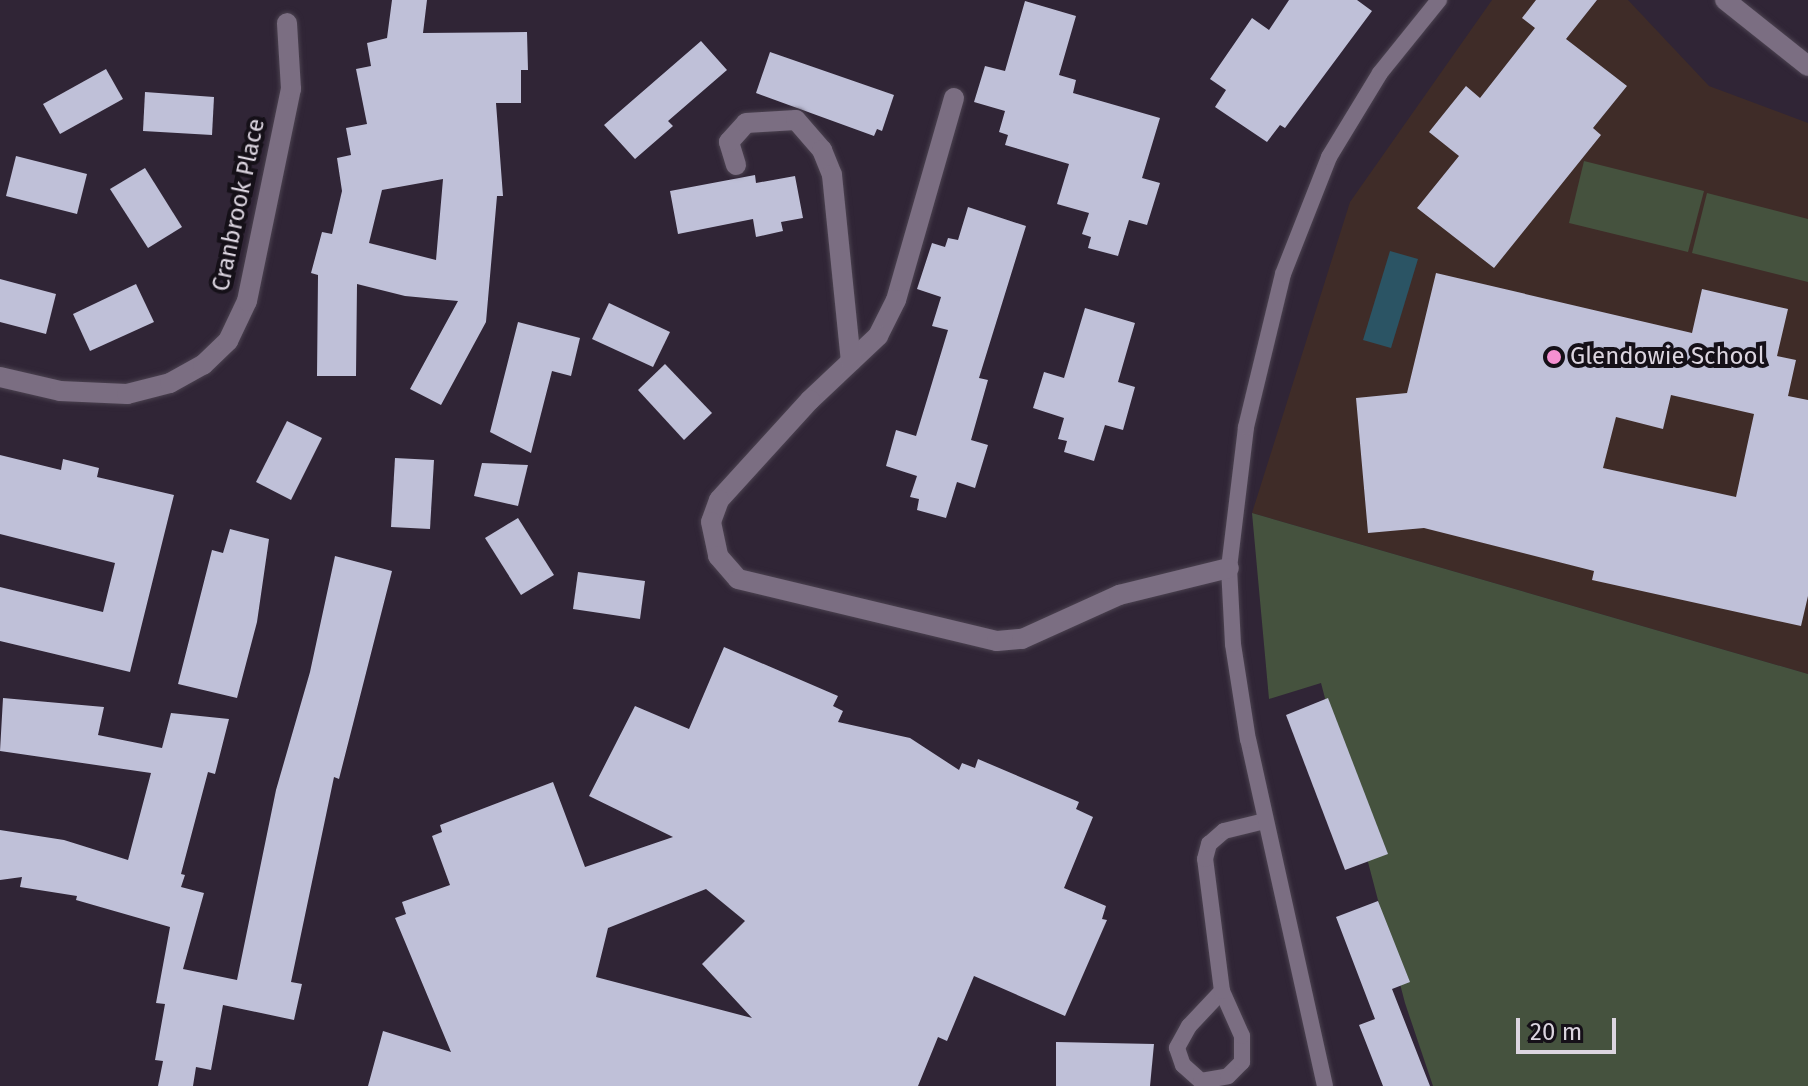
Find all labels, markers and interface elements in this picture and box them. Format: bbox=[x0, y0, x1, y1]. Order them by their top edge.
street label: Cranbrook Place bbox=[207, 116, 271, 294]
place label: Glendowie School bbox=[1570, 343, 1765, 371]
marker: Glendowie School bbox=[1545, 348, 1563, 366]
scale bar bbox=[1520, 1002, 1620, 1052]
text: 20 m bbox=[1530, 1018, 1582, 1046]

